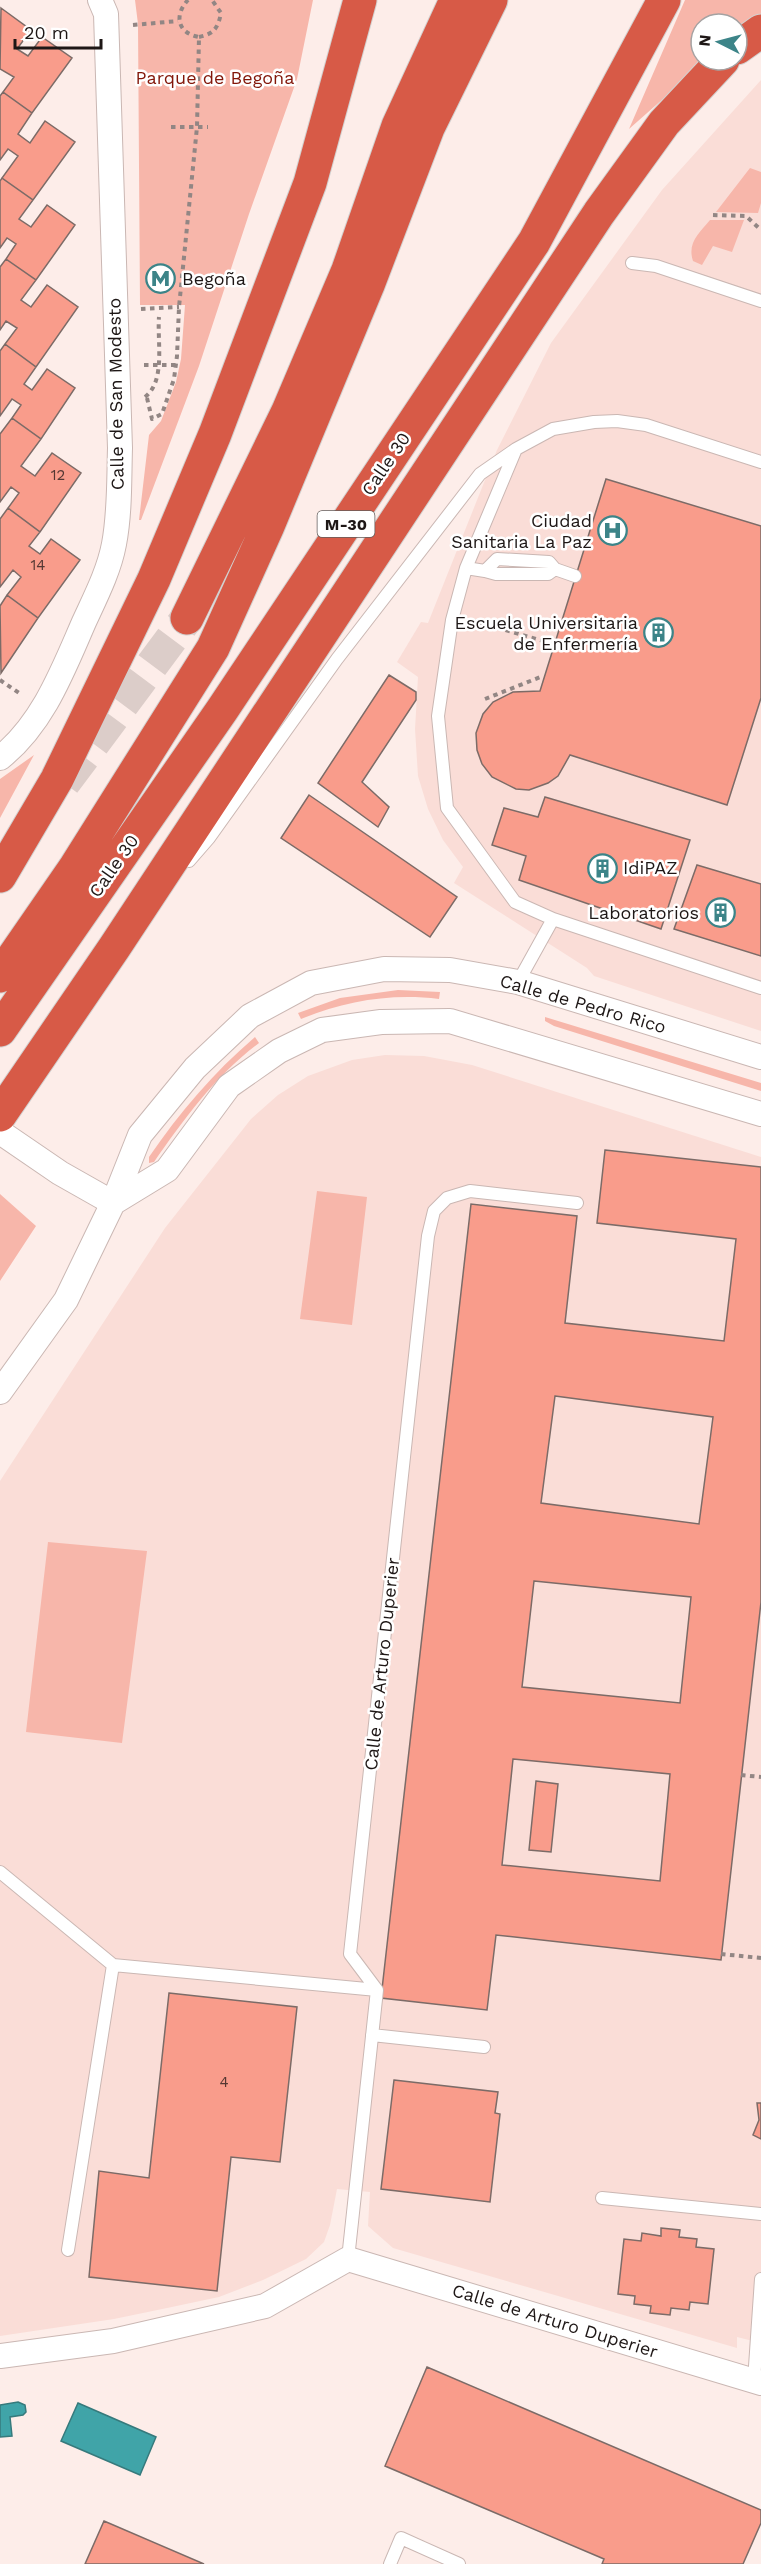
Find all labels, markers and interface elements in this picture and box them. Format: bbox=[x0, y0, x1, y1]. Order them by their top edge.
scale bar bbox=[15, 12, 100, 50]
north arrow bbox=[689, 12, 749, 72]
text: 20 m bbox=[24, 22, 69, 43]
text: N bbox=[695, 34, 715, 47]
park label: Parque de Begoña bbox=[136, 67, 294, 88]
metro station icon: Begoña bbox=[145, 263, 177, 295]
place label: Begoña bbox=[182, 268, 246, 289]
street label: Calle de San Modesto bbox=[103, 298, 128, 490]
street label: Calle 30 bbox=[357, 428, 414, 499]
house number: 12 bbox=[51, 466, 65, 484]
place label: Ciudad Sanitaria La Paz bbox=[451, 510, 592, 552]
road number: M-30 bbox=[318, 511, 374, 537]
hospital icon: Ciudad Sanitaria La Paz bbox=[597, 515, 629, 547]
house number: 14 bbox=[30, 556, 46, 574]
place label: Escuela Universitaria de Enfermería bbox=[454, 612, 638, 654]
building icon: Escuela Universitaria de Enfermería bbox=[643, 617, 675, 649]
street label: Calle 30 bbox=[84, 830, 143, 901]
building icon: IdiPAZ bbox=[586, 852, 618, 884]
place label: IdiPAZ bbox=[623, 857, 678, 878]
building icon: Laboratorios bbox=[704, 897, 736, 929]
place label: Laboratorios bbox=[588, 902, 699, 923]
street label: Calle de Pedro Rico bbox=[498, 970, 669, 1037]
street label: Calle de Arturo Duperier bbox=[360, 1556, 403, 1772]
house number: 4 bbox=[219, 2073, 229, 2091]
street label: Calle de Arturo Duperier bbox=[450, 2279, 661, 2362]

